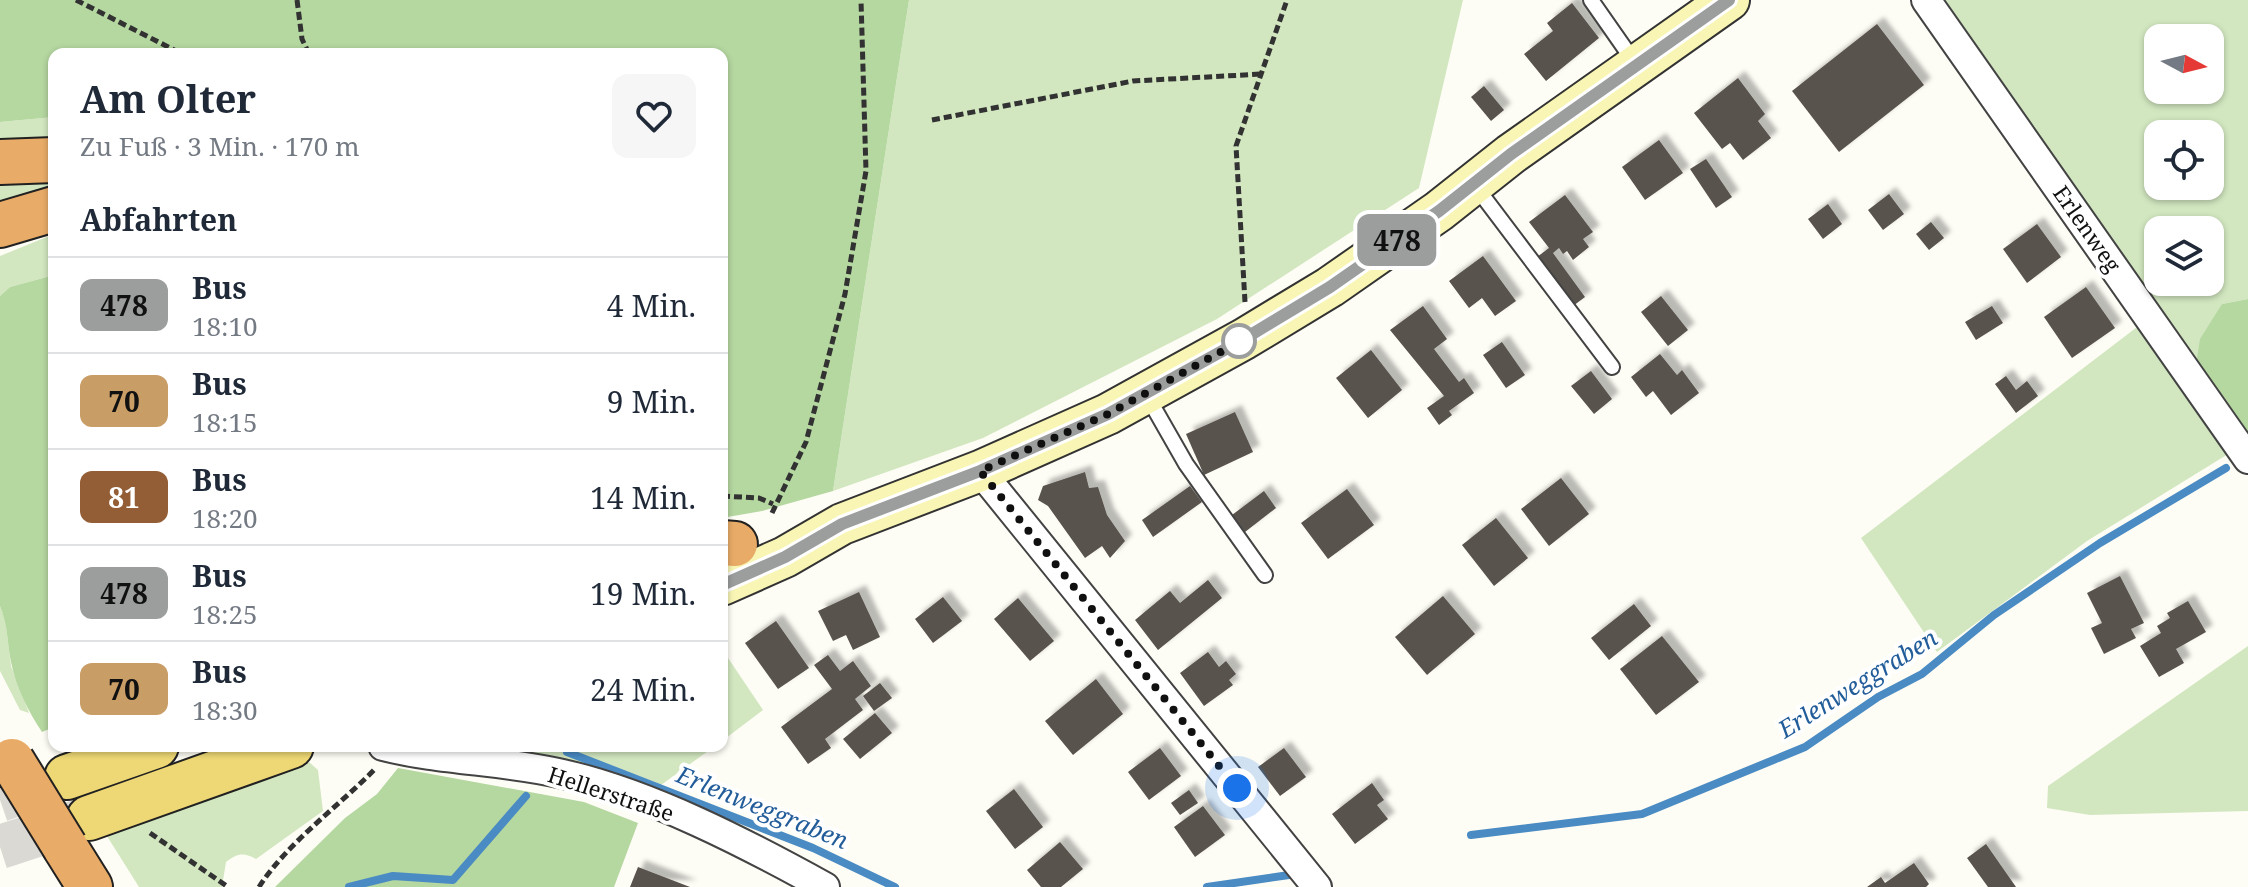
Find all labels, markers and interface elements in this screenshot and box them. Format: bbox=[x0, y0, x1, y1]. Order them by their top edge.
north arrow bbox=[2144, 24, 2224, 104]
map controls bbox=[2144, 24, 2224, 296]
text: Am Olter bbox=[80, 72, 256, 124]
button: heart bbox=[612, 74, 696, 158]
button: locate bbox=[2144, 120, 2224, 200]
text: Zu Fuß · 3 Min. · 170 m bbox=[80, 128, 360, 164]
street label: Erlenweg bbox=[2047, 179, 2129, 278]
text: Abfahrten bbox=[80, 199, 237, 240]
line badge: 478 bbox=[1351, 214, 1443, 266]
button: layers bbox=[2144, 216, 2224, 296]
text: 478 bbox=[1373, 221, 1421, 259]
text: Bus bbox=[192, 267, 247, 308]
text: 4 Min. bbox=[607, 285, 696, 326]
text: 478 bbox=[100, 286, 148, 324]
text: 18:10 bbox=[192, 308, 258, 344]
unlabelled marker bbox=[1222, 324, 1256, 358]
text: Bus bbox=[192, 363, 247, 404]
text: 9 Min. bbox=[607, 381, 696, 422]
text: 70 bbox=[108, 382, 140, 420]
text: 18:15 bbox=[192, 404, 258, 440]
text: Bus bbox=[192, 459, 247, 500]
text: 14 Min. bbox=[590, 477, 696, 518]
text: 81 bbox=[108, 478, 140, 516]
text: 18:20 bbox=[192, 500, 258, 536]
text: Bus bbox=[192, 555, 247, 596]
text: 19 Min. bbox=[590, 573, 696, 614]
text: 478 bbox=[100, 574, 148, 612]
text: 18:25 bbox=[192, 596, 258, 632]
water label: Erlenweggraben bbox=[1770, 620, 1943, 746]
text: Bus bbox=[192, 651, 247, 692]
text: 24 Min. bbox=[590, 669, 696, 710]
text: 70 bbox=[108, 670, 140, 708]
text: 18:30 bbox=[192, 692, 258, 728]
water label: Erlenweggraben bbox=[671, 757, 853, 856]
street label: Hellerstraße bbox=[544, 759, 678, 828]
your location bbox=[1217, 768, 1257, 808]

